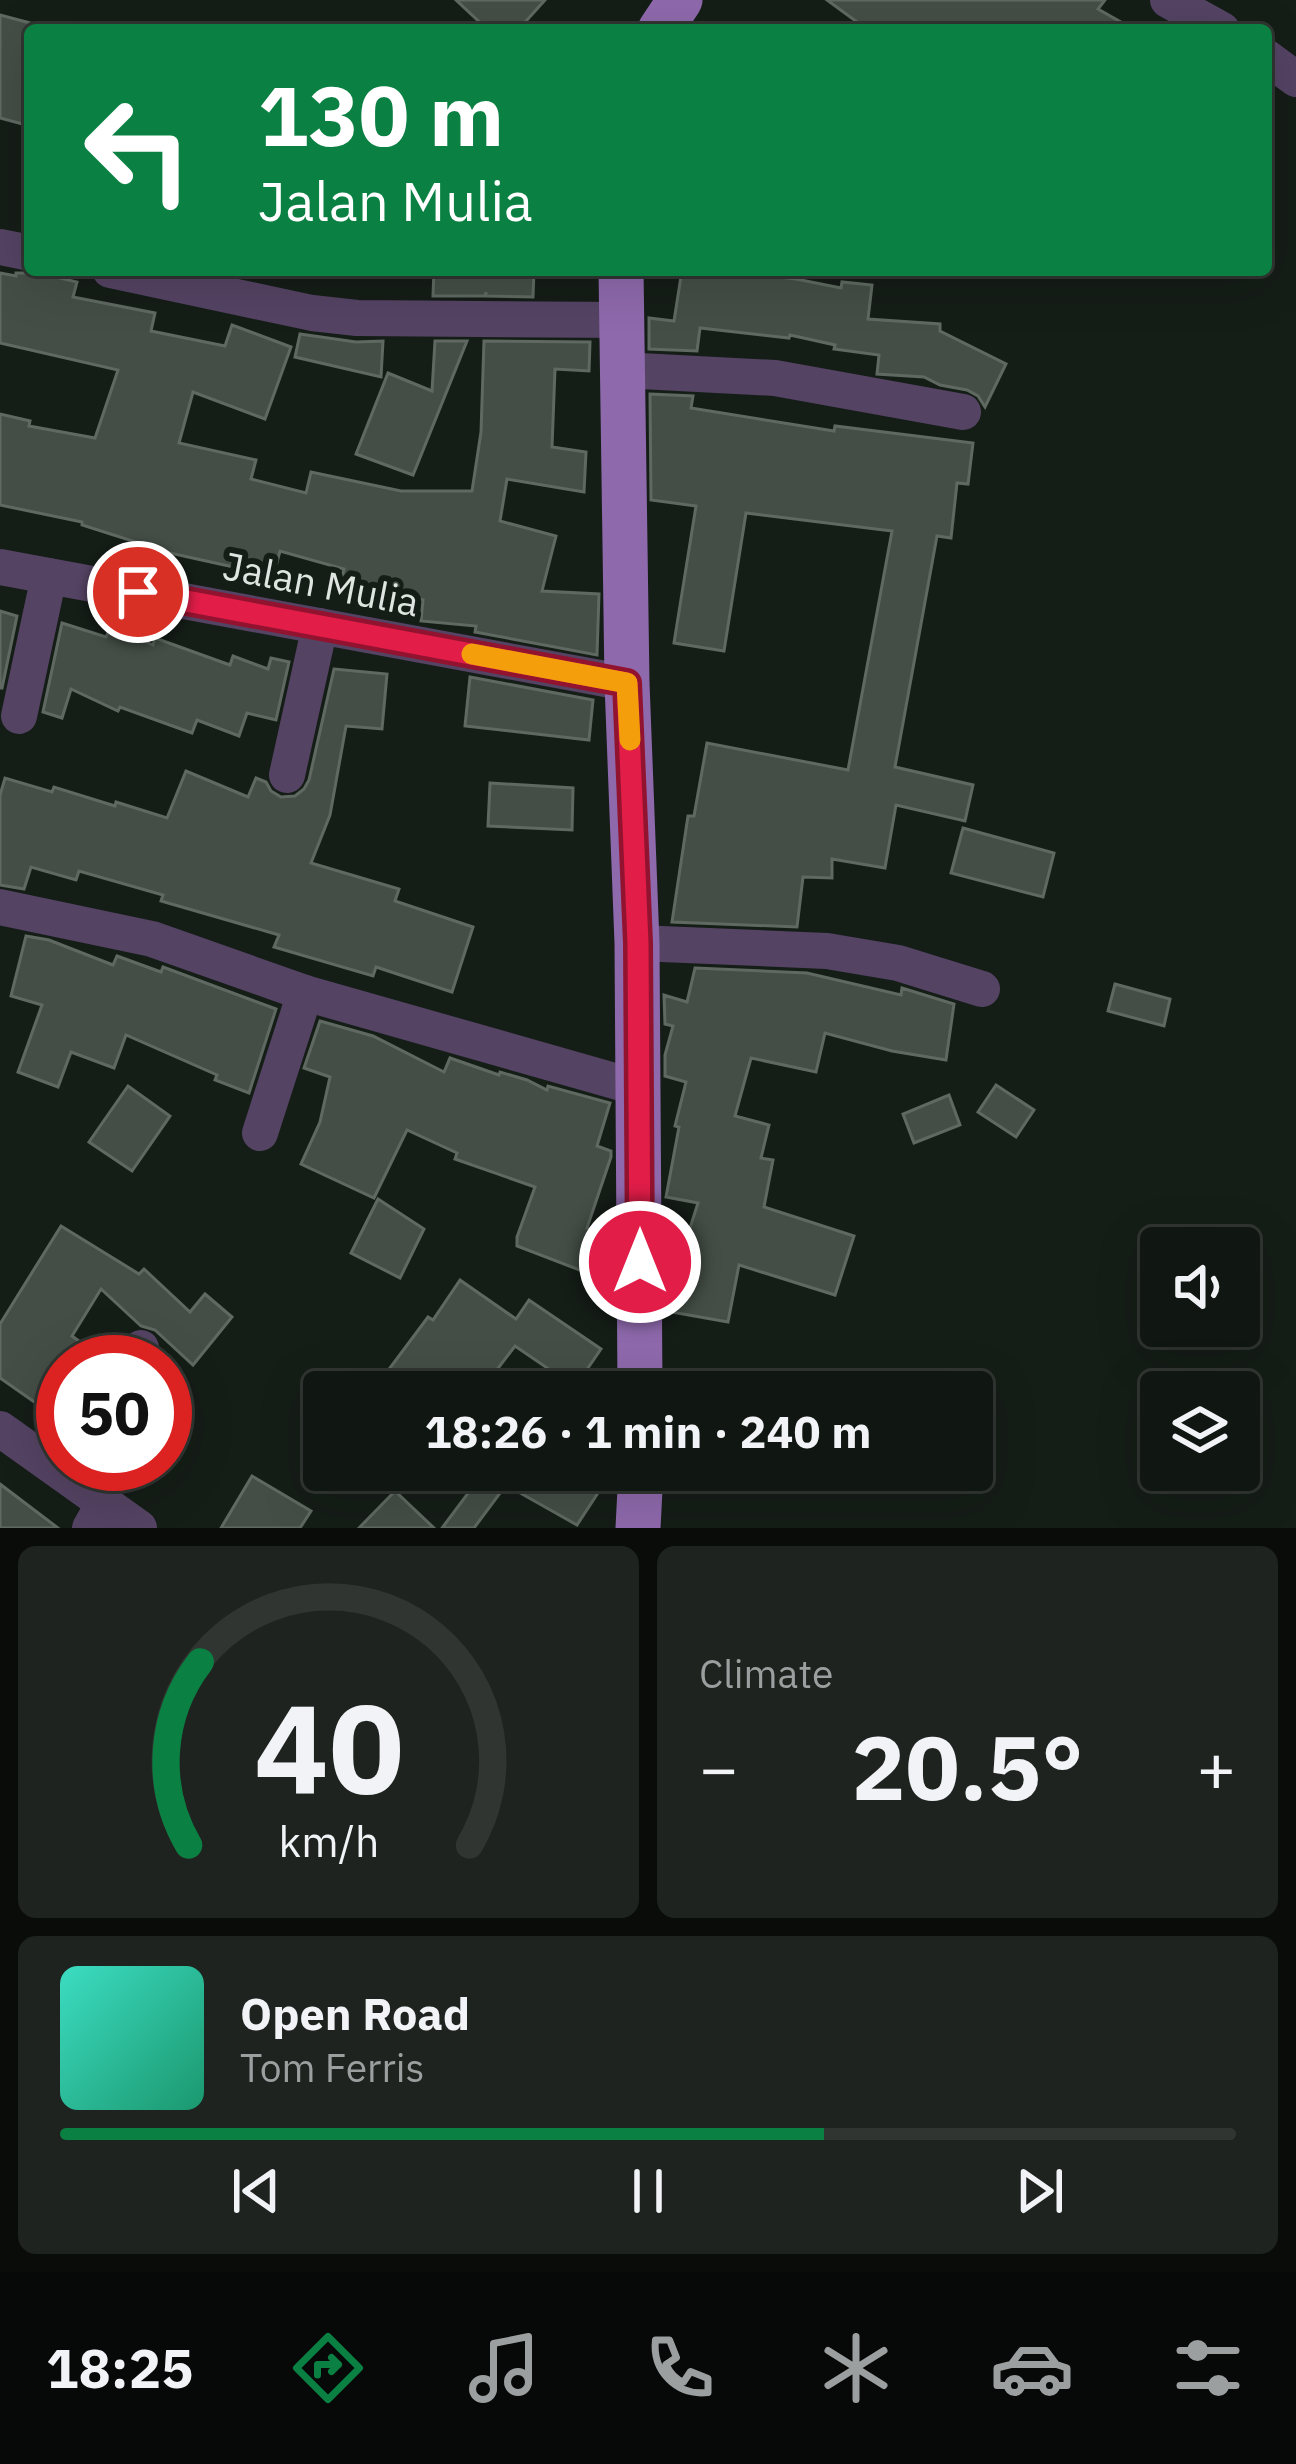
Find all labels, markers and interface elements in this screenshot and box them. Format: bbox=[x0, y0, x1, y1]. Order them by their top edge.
text: 130 m bbox=[258, 60, 504, 169]
icon: left bbox=[60, 72, 216, 228]
text: Jalan Mulia bbox=[258, 166, 533, 236]
street label: Jalan Mulia bbox=[219, 540, 423, 627]
pin bbox=[87, 541, 189, 643]
icon: arrive bbox=[105, 559, 171, 625]
position arrow bbox=[577, 1199, 703, 1325]
map controls bbox=[1140, 1227, 1260, 1491]
button: sound bbox=[1140, 1227, 1260, 1347]
speed limit sign: 50 bbox=[36, 1335, 192, 1491]
button: layers bbox=[1140, 1371, 1260, 1491]
text: 18:26 · 1 min · 240 m bbox=[425, 1402, 871, 1460]
text: Climate bbox=[699, 1648, 833, 1699]
text: 40 bbox=[254, 1666, 403, 1828]
text: 20.5° bbox=[851, 1708, 1084, 1825]
text: − bbox=[699, 1724, 739, 1810]
text: + bbox=[1196, 1724, 1236, 1810]
text: km/h bbox=[278, 1813, 379, 1869]
text: Open Road bbox=[240, 1984, 470, 2042]
text: Tom Ferris bbox=[240, 2042, 424, 2093]
icon: previous bbox=[223, 2158, 289, 2224]
icon: pause bbox=[615, 2158, 681, 2224]
icon: next bbox=[1007, 2158, 1073, 2224]
icon: directions bbox=[286, 2326, 370, 2410]
icon: music bbox=[462, 2326, 546, 2410]
icon: phone bbox=[638, 2326, 722, 2410]
icon: climate bbox=[814, 2326, 898, 2410]
icon: car bbox=[990, 2326, 1074, 2410]
icon: filters bbox=[1166, 2326, 1250, 2410]
text: 18:25 bbox=[46, 2333, 193, 2403]

